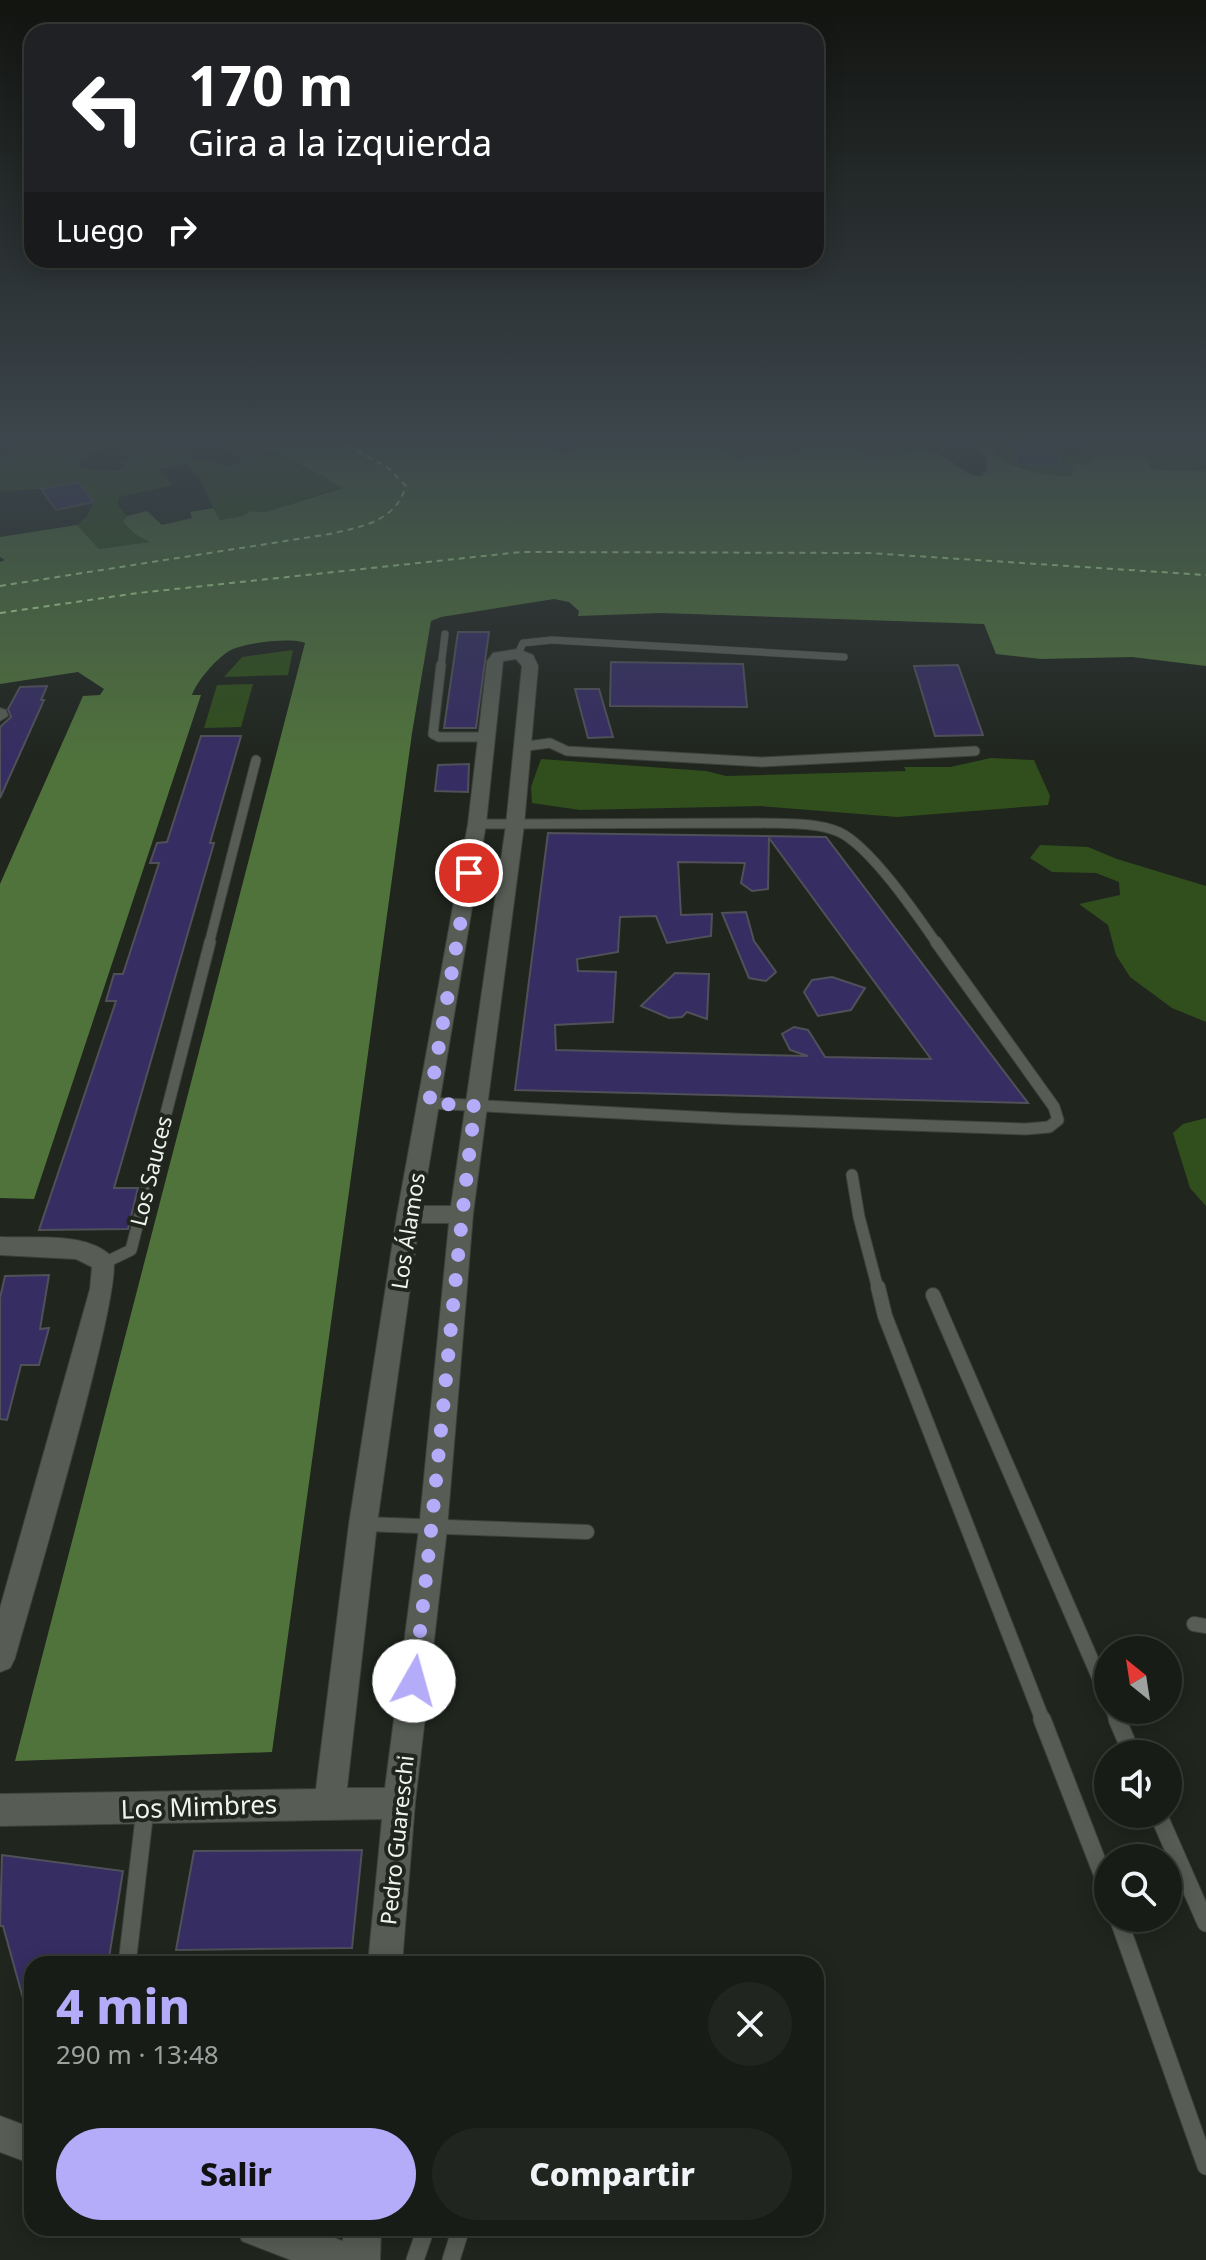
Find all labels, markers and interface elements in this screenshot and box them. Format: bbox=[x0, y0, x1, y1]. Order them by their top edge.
text: 170 m bbox=[188, 46, 353, 122]
icon: left bbox=[56, 56, 160, 160]
text: Gira a la izquierda bbox=[188, 118, 492, 167]
icon: right bbox=[160, 208, 204, 252]
text: Luego bbox=[56, 210, 144, 251]
pin bbox=[435, 839, 503, 907]
icon: arrive bbox=[447, 851, 491, 895]
street label: Los Sauces bbox=[122, 1112, 178, 1229]
street label: Los Álamos bbox=[383, 1170, 431, 1291]
north arrow bbox=[1094, 1636, 1182, 1724]
map controls bbox=[1094, 1636, 1182, 1932]
position arrow bbox=[372, 1639, 456, 1723]
button: sound bbox=[1094, 1740, 1182, 1828]
street label: Pedro Guareschi bbox=[372, 1754, 420, 1926]
street label: Los Mimbres bbox=[120, 1785, 278, 1827]
button: search bbox=[1094, 1844, 1182, 1932]
text: 4 min bbox=[56, 1973, 190, 2038]
button: close bbox=[708, 1982, 792, 2066]
text: 290 m · 13:48 bbox=[56, 2036, 219, 2072]
button: Salir bbox=[56, 2128, 416, 2220]
button: Compartir bbox=[432, 2128, 792, 2220]

